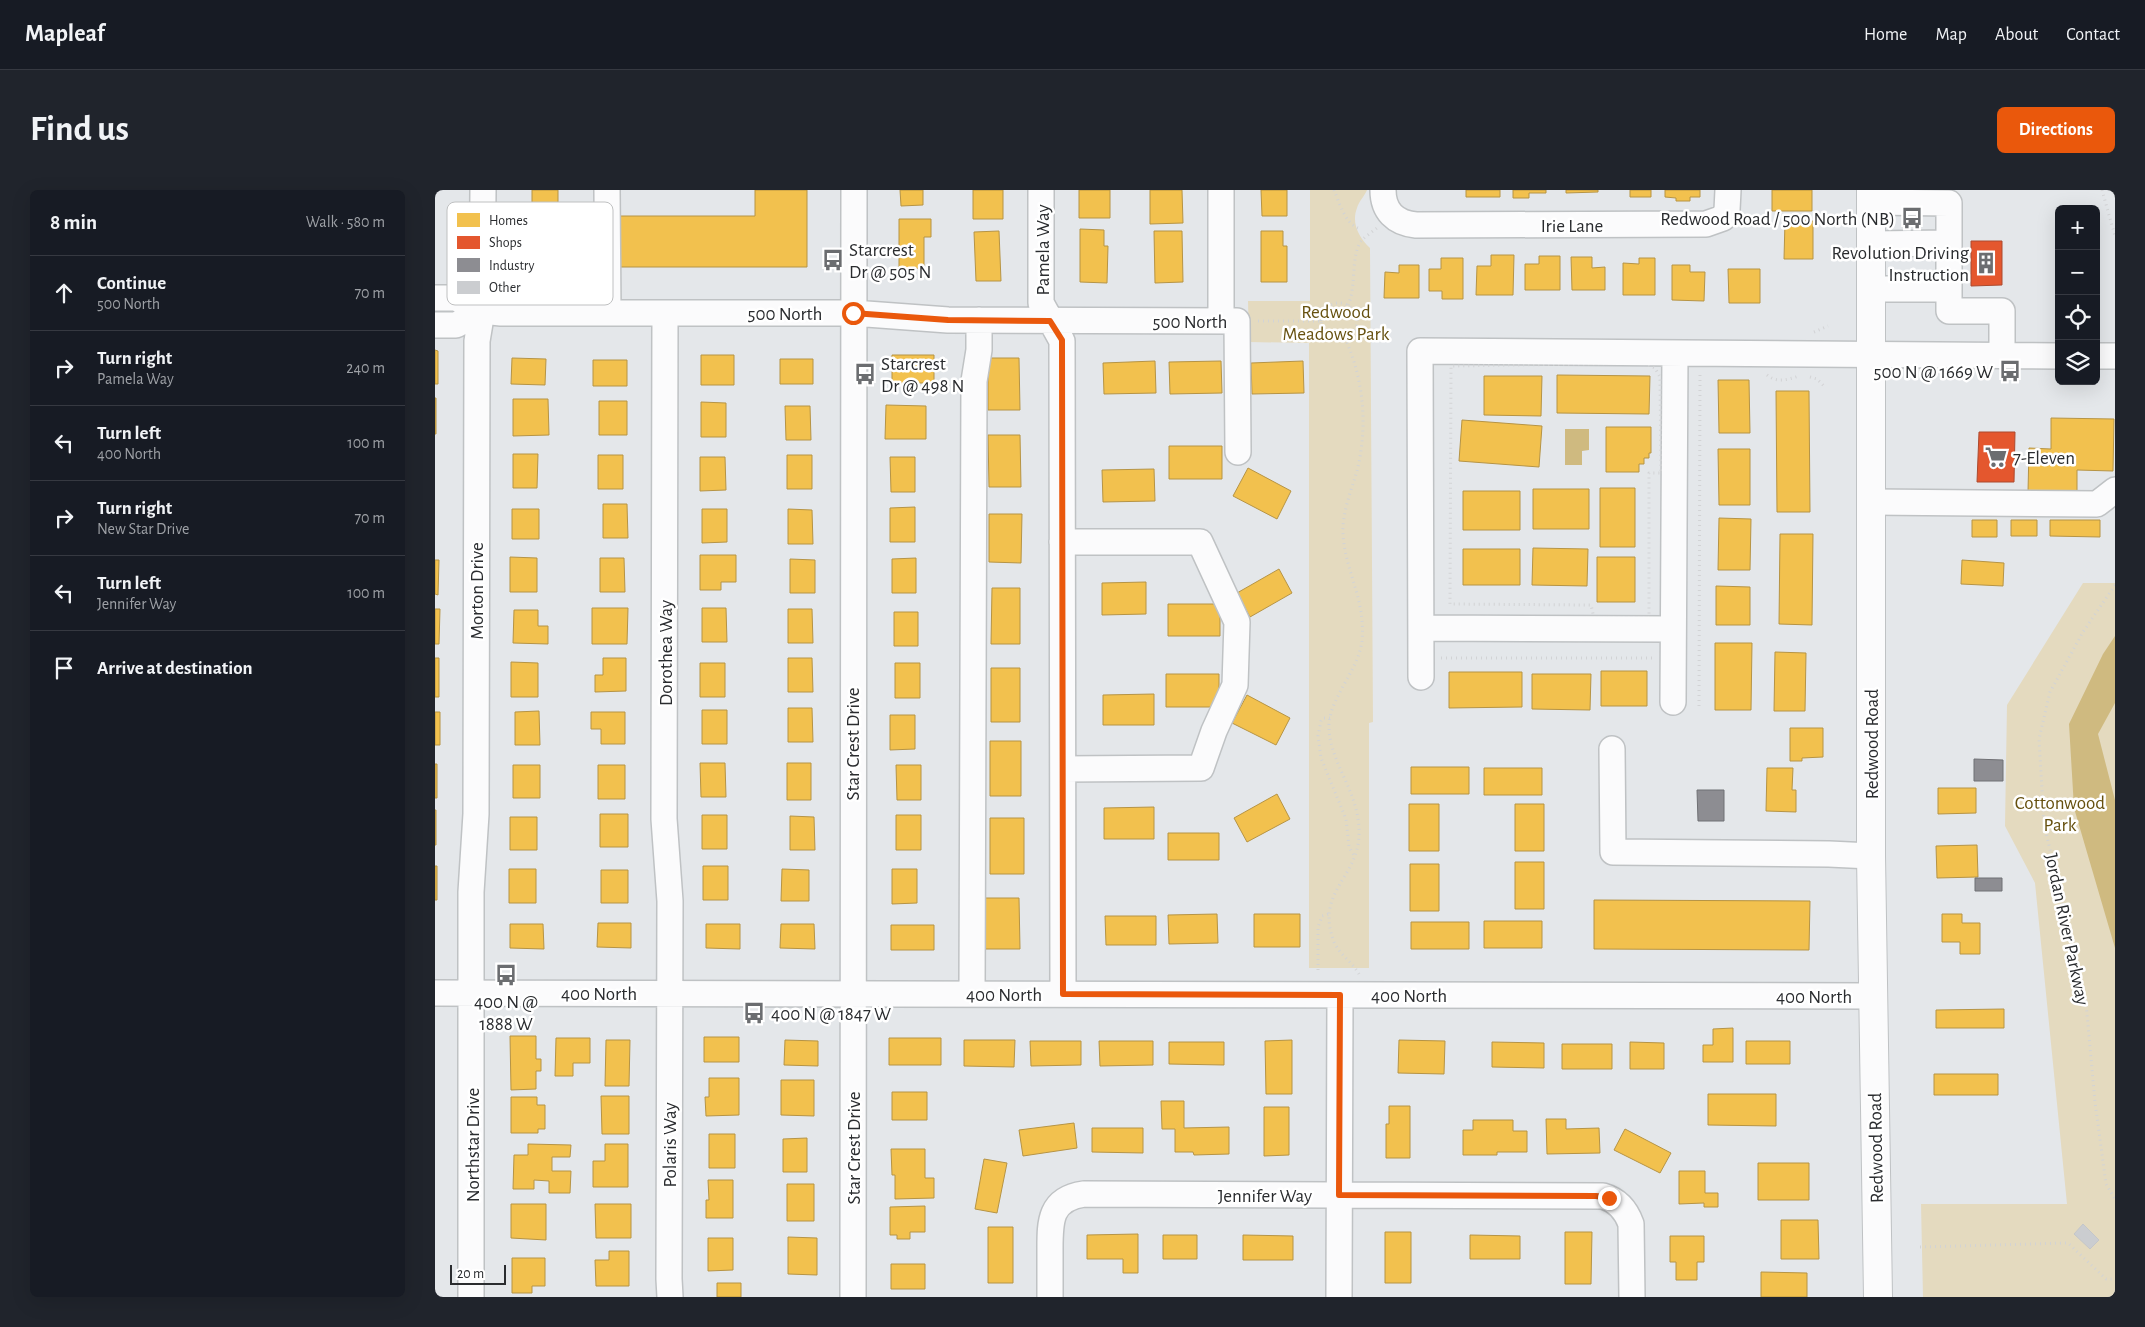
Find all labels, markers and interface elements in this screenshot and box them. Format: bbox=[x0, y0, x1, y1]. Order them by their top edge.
text: Mapleaf bbox=[25, 22, 105, 46]
text: Home bbox=[1864, 26, 1907, 44]
text: Map bbox=[1935, 26, 1967, 44]
text: About bbox=[1995, 26, 2038, 44]
text: Contact bbox=[2066, 26, 2120, 44]
button: Directions bbox=[1997, 107, 2115, 153]
text: Find us bbox=[30, 112, 129, 147]
legend bbox=[447, 202, 613, 305]
street label: Pamela Way bbox=[1034, 204, 1053, 296]
bus stop icon: Redwood Road / 500 North (NB) bbox=[1899, 205, 1925, 231]
map controls bbox=[2055, 205, 2100, 385]
button: + bbox=[2055, 205, 2100, 250]
place label: Redwood Road / 500 North (NB) bbox=[1660, 210, 1895, 229]
text: 8 min bbox=[50, 212, 97, 233]
text: Walk · 580 m bbox=[306, 214, 385, 230]
text: Homes bbox=[489, 214, 528, 228]
street label: Irie Lane bbox=[1541, 217, 1603, 236]
text: Shops bbox=[489, 236, 522, 250]
place label: Starcrest Dr @ 505 N bbox=[849, 241, 931, 282]
place label: Revolution Driving Instruction bbox=[1831, 244, 1970, 285]
bus stop icon: Starcrest Dr @ 505 N bbox=[820, 247, 846, 273]
building icon: Revolution Driving Instruction bbox=[1973, 250, 1999, 276]
button: − bbox=[2055, 250, 2100, 295]
text: Industry bbox=[489, 259, 535, 273]
text: Continue bbox=[97, 274, 166, 293]
icon: ahead bbox=[50, 279, 78, 307]
text: Other bbox=[489, 281, 521, 295]
text: 70 m bbox=[354, 285, 385, 301]
button: locate bbox=[2055, 295, 2100, 340]
text: 500 North bbox=[97, 296, 160, 312]
route start bbox=[842, 302, 865, 325]
park label: Redwood Meadows Park bbox=[1283, 303, 1390, 344]
street label: 500 North bbox=[748, 305, 822, 324]
street label: 500 North bbox=[1153, 313, 1227, 332]
button: layers bbox=[2055, 340, 2100, 385]
text: Turn right bbox=[97, 349, 172, 368]
icon: right bbox=[50, 354, 78, 382]
place label: Starcrest Dr @ 498 N bbox=[881, 355, 965, 396]
bus stop icon: 500 N @ 1669 W bbox=[1997, 358, 2023, 384]
text: 240 m bbox=[346, 360, 385, 376]
bus stop icon: Starcrest Dr @ 498 N bbox=[852, 361, 878, 387]
place label: 500 N @ 1669 W bbox=[1874, 363, 1993, 382]
text: Pamela Way bbox=[97, 371, 174, 387]
text: Turn left bbox=[97, 424, 161, 443]
icon: left bbox=[50, 429, 78, 457]
text: 100 m bbox=[347, 435, 385, 451]
supermarket icon: 7-Eleven bbox=[1983, 444, 2009, 470]
text: 400 North bbox=[97, 446, 161, 462]
place label: 7-Eleven bbox=[2013, 449, 2075, 468]
text: Turn right bbox=[97, 499, 172, 518]
icon: right bbox=[50, 504, 78, 532]
text: 70 m bbox=[354, 510, 385, 526]
text: New Star Drive bbox=[97, 521, 189, 537]
street label: Morton Drive bbox=[468, 542, 487, 640]
text: Turn left bbox=[97, 574, 161, 593]
icon: left bbox=[50, 579, 78, 607]
text: 100 m bbox=[347, 585, 385, 601]
text: Jennifer Way bbox=[97, 596, 176, 612]
street label: Dorothea Way bbox=[657, 600, 676, 706]
icon: arrive bbox=[50, 654, 78, 682]
text: Arrive at destination bbox=[97, 659, 253, 678]
street label: Star Crest Drive bbox=[844, 687, 863, 801]
street label: Redwood Road bbox=[1863, 689, 1882, 799]
park label: Cottonwood Park bbox=[2015, 794, 2105, 835]
street label: Jordan River Parkway bbox=[2041, 852, 2092, 1007]
bus stop icon: 400 N @ 1888 W bbox=[493, 962, 519, 988]
street label: 400 North bbox=[561, 985, 637, 1004]
street label: 400 North bbox=[966, 986, 1042, 1005]
street label: 400 North bbox=[1371, 987, 1447, 1006]
street label: 400 North bbox=[1776, 988, 1852, 1007]
place label: 400 N @ 1888 W bbox=[474, 993, 538, 1034]
bus stop icon: 400 N @ 1847 W bbox=[741, 1000, 767, 1026]
place label: 400 N @ 1847 W bbox=[771, 1005, 891, 1024]
street label: Northstar Drive bbox=[464, 1088, 483, 1202]
street label: Star Crest Drive bbox=[845, 1091, 864, 1205]
street label: Redwood Road bbox=[1866, 1092, 1887, 1203]
street label: Polaris Way bbox=[661, 1102, 680, 1188]
street label: Jennifer Way bbox=[1218, 1187, 1312, 1206]
route end bbox=[1598, 1187, 1621, 1210]
scale bar bbox=[450, 1262, 506, 1285]
text: 20 m bbox=[457, 1267, 484, 1281]

